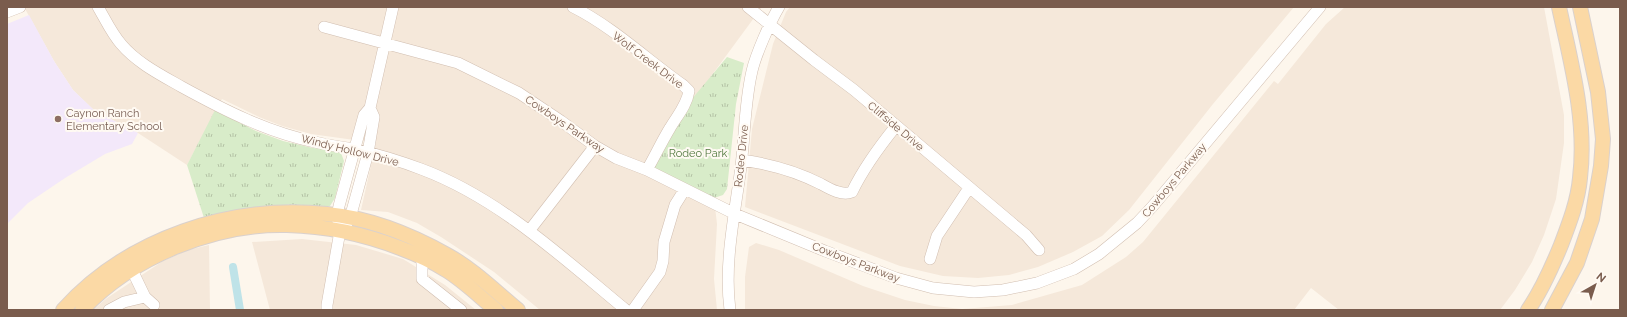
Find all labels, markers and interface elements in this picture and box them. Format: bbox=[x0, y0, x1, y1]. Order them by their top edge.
street label: Wolf Creek Drive bbox=[610, 29, 686, 92]
street label: Cowboys Parkway bbox=[523, 93, 607, 156]
street label: Cliffside Drive bbox=[865, 99, 927, 154]
place label: Caynon Ranch Elementary School bbox=[66, 107, 162, 133]
marker: Caynon Ranch Elementary School bbox=[53, 114, 63, 124]
street label: Rodeo Drive bbox=[732, 124, 751, 188]
street label: Windy Hollow Drive bbox=[300, 132, 401, 169]
street label: Cowboys Parkway bbox=[1140, 141, 1209, 220]
park label: Rodeo Park bbox=[669, 147, 727, 160]
street label: Cowboys Parkway bbox=[810, 240, 902, 285]
north arrow bbox=[1575, 265, 1615, 305]
text: N bbox=[1594, 270, 1608, 285]

